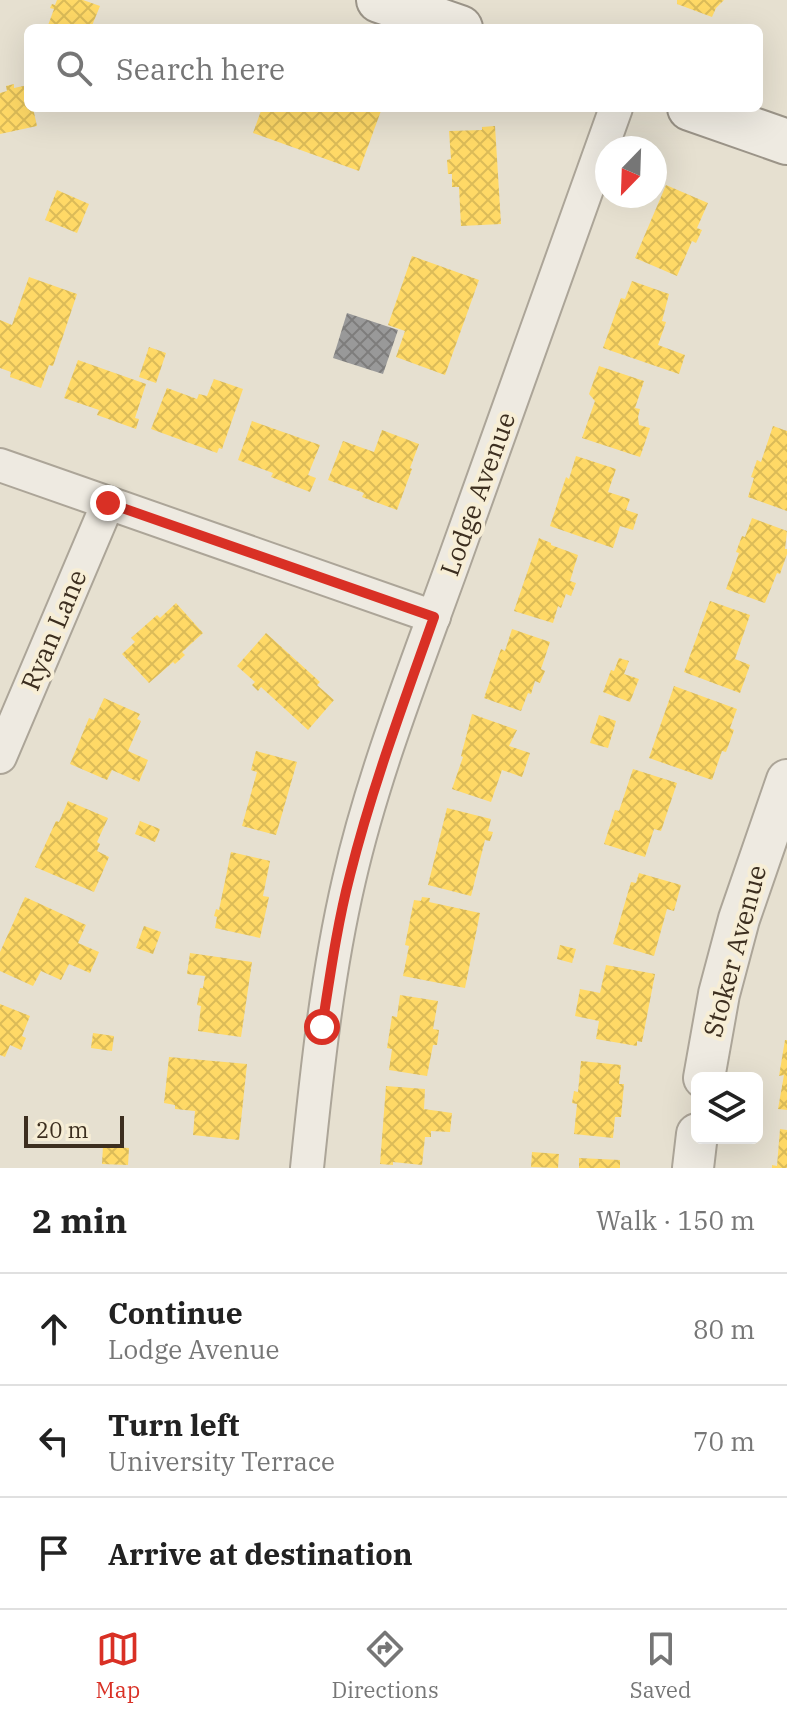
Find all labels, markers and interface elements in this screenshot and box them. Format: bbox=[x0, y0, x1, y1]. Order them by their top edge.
search box bbox=[24, 24, 763, 112]
icon: search bbox=[52, 46, 96, 90]
text: Search here bbox=[116, 49, 285, 88]
north arrow bbox=[595, 136, 667, 208]
street label: Lodge Avenue bbox=[432, 407, 522, 580]
route end bbox=[90, 485, 126, 521]
street label: Ryan Lane bbox=[12, 564, 94, 695]
street label: Stoker Avenue bbox=[695, 861, 773, 1041]
route start bbox=[304, 1009, 340, 1045]
map controls bbox=[691, 1072, 763, 1144]
button: layers bbox=[691, 1072, 763, 1144]
scale bar bbox=[24, 1112, 124, 1148]
text: 20 m bbox=[36, 1115, 88, 1144]
text: 2 min bbox=[32, 1198, 127, 1242]
text: Walk · 150 m bbox=[596, 1203, 755, 1237]
text: Continue bbox=[108, 1293, 243, 1332]
icon: ahead bbox=[32, 1307, 76, 1351]
text: 80 m bbox=[693, 1312, 755, 1346]
text: Lodge Avenue bbox=[108, 1332, 280, 1366]
text: Turn left bbox=[108, 1405, 240, 1444]
icon: left bbox=[32, 1419, 76, 1463]
text: 70 m bbox=[693, 1424, 755, 1458]
text: University Terrace bbox=[108, 1444, 335, 1478]
icon: arrive bbox=[32, 1531, 76, 1575]
text: Arrive at destination bbox=[108, 1534, 413, 1573]
tab: Map bbox=[96, 1627, 140, 1704]
tab: Directions bbox=[331, 1627, 439, 1704]
tab: Saved bbox=[630, 1627, 691, 1704]

